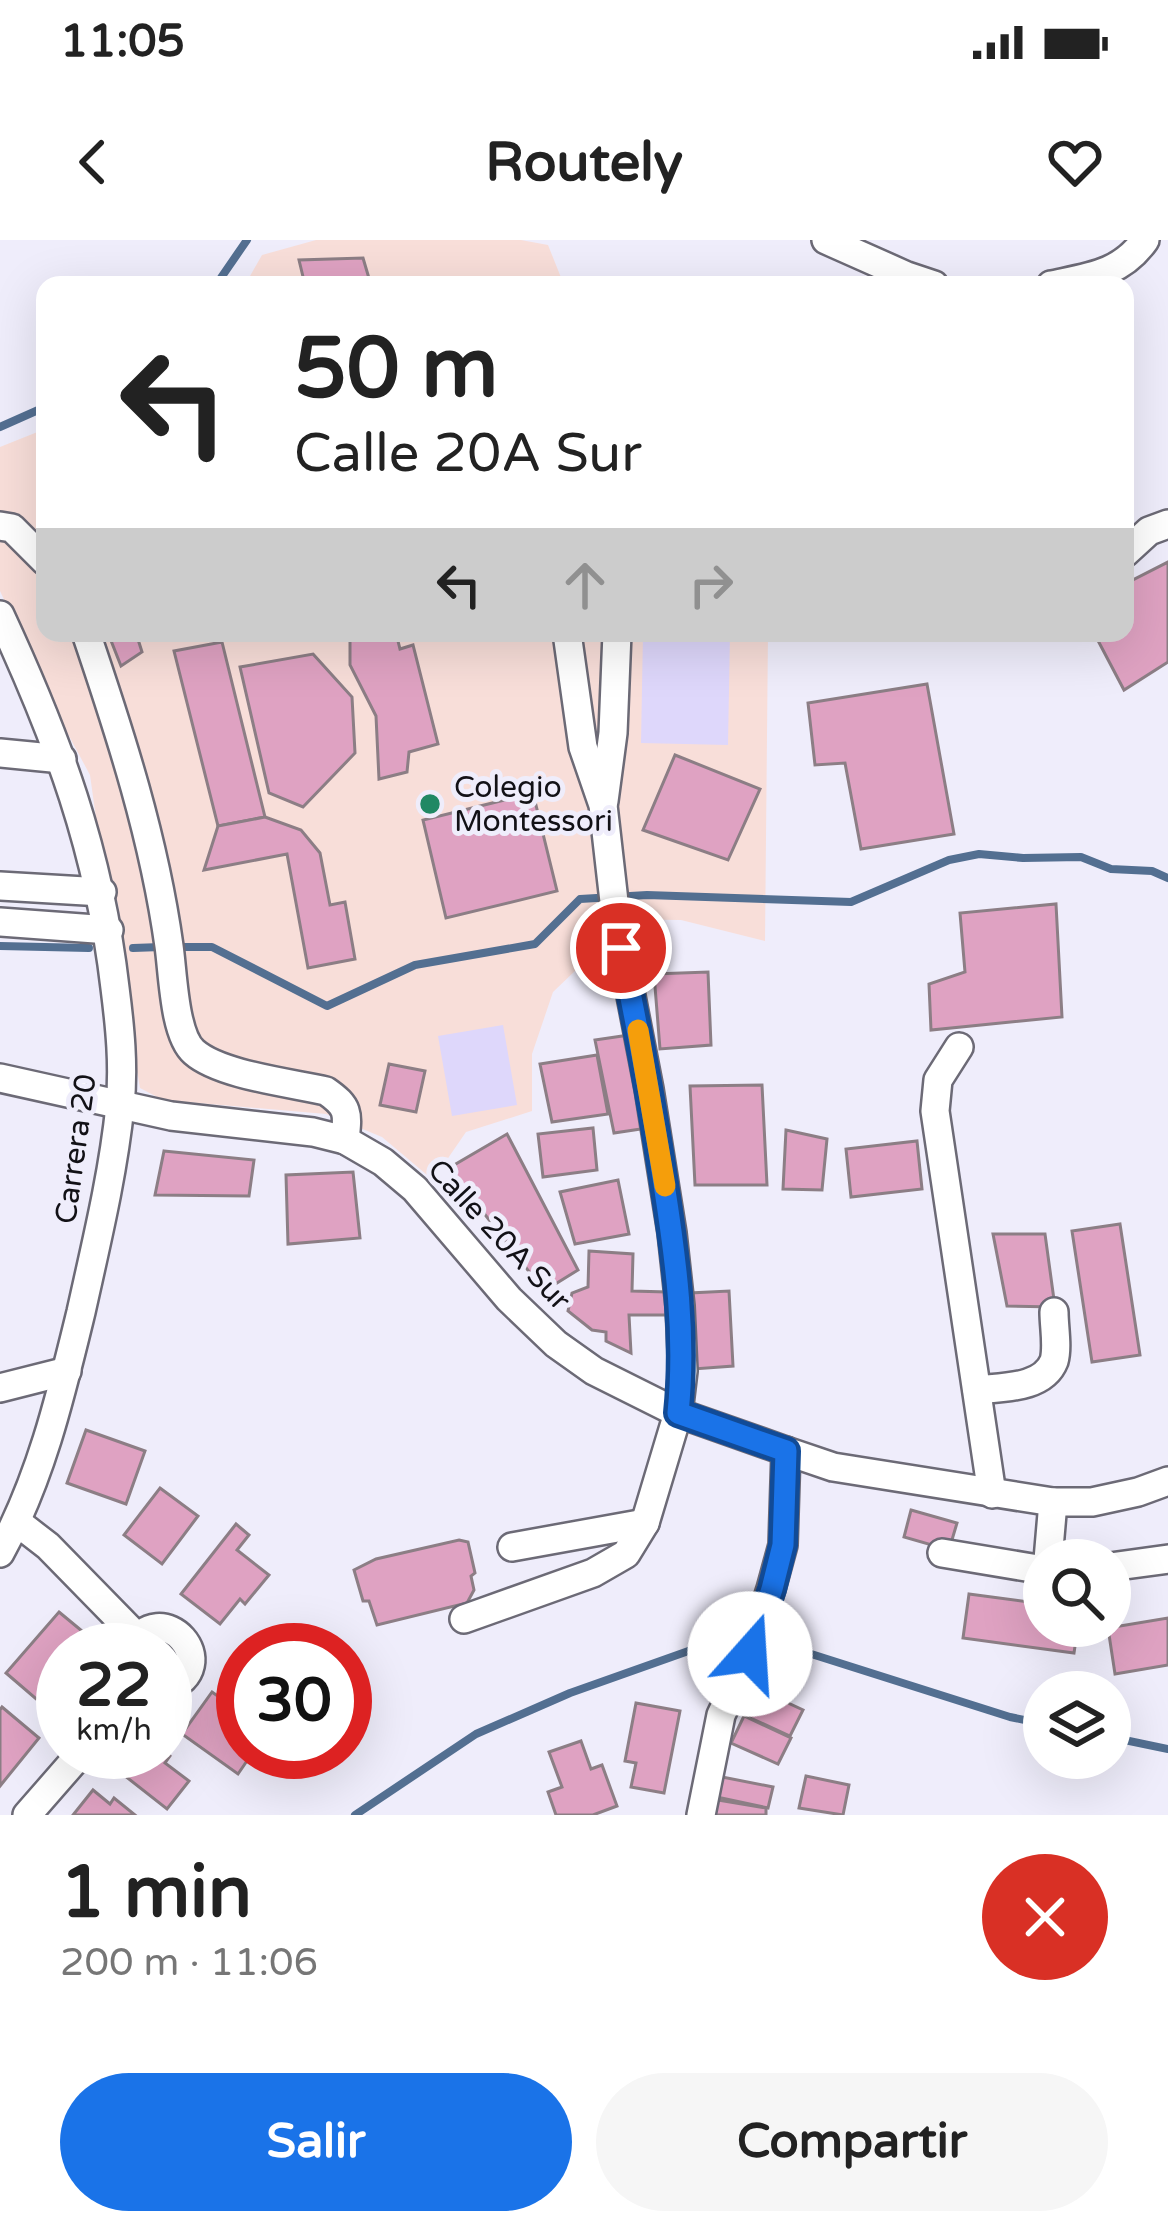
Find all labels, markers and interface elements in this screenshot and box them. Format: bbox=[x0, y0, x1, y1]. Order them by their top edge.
text: 11:05 bbox=[60, 15, 185, 69]
icon: back bbox=[60, 129, 126, 195]
icon: heart bbox=[1042, 129, 1108, 195]
text: Routely bbox=[485, 130, 683, 195]
text: 50 m bbox=[294, 319, 498, 420]
icon: left bbox=[96, 324, 252, 480]
text: Calle 20A Sur bbox=[294, 421, 642, 486]
icon: left bbox=[426, 552, 492, 618]
icon: ahead bbox=[552, 552, 618, 618]
icon: right bbox=[678, 552, 744, 618]
place label: Colegio Montessori bbox=[454, 769, 613, 840]
marker: Colegio Montessori bbox=[417, 791, 443, 817]
pin bbox=[570, 897, 672, 999]
icon: arrive bbox=[588, 915, 654, 981]
street label: Carrera 20 bbox=[47, 1072, 105, 1226]
street label: Calle 20A Sur bbox=[420, 1152, 579, 1319]
map controls bbox=[1023, 1539, 1131, 1779]
button: search bbox=[1023, 1539, 1131, 1647]
position arrow bbox=[687, 1591, 813, 1717]
speed limit sign: 30 bbox=[216, 1623, 372, 1779]
text: 22 bbox=[76, 1650, 152, 1722]
button: layers bbox=[1023, 1671, 1131, 1779]
text: km/h bbox=[76, 1712, 152, 1749]
text: 1 min bbox=[60, 1850, 252, 1937]
button: close bbox=[982, 1854, 1108, 1980]
text: 200 m · 11:06 bbox=[60, 1939, 318, 1986]
button: Salir bbox=[60, 2073, 572, 2211]
button: Compartir bbox=[596, 2073, 1108, 2211]

